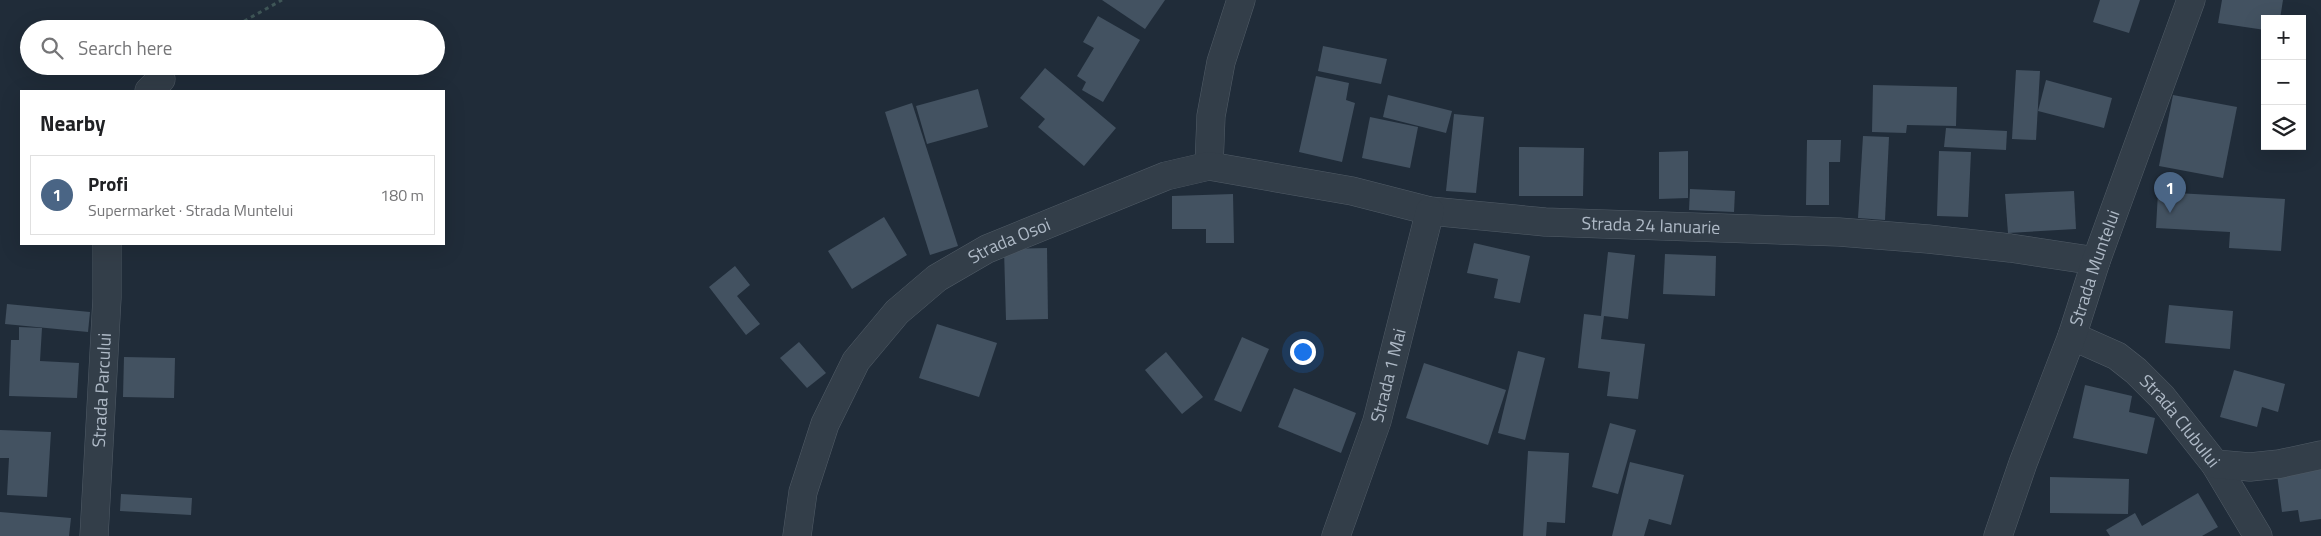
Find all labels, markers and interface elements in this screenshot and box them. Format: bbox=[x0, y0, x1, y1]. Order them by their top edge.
map controls bbox=[2261, 15, 2306, 150]
button: + bbox=[2261, 15, 2306, 60]
search box bbox=[20, 20, 445, 75]
text: Search here bbox=[78, 33, 172, 62]
icon: search bbox=[38, 34, 66, 62]
button: − bbox=[2261, 60, 2306, 105]
button: layers bbox=[2261, 105, 2306, 150]
text: Nearby bbox=[40, 107, 105, 139]
text: Profi bbox=[88, 169, 128, 198]
pin: 1 bbox=[2154, 172, 2186, 213]
text: 1 bbox=[53, 183, 61, 207]
text: 180 m bbox=[380, 183, 424, 207]
text: Supermarket · Strada Muntelui bbox=[88, 198, 293, 222]
street label: Strada Muntelui bbox=[2062, 206, 2127, 329]
street label: Strada 24 Ianuarie bbox=[1581, 209, 1721, 241]
street label: Strada Osoi bbox=[963, 211, 1054, 270]
street label: Strada 1 Mai bbox=[1363, 326, 1413, 425]
street label: Strada Parcului bbox=[85, 332, 118, 448]
your location bbox=[1290, 339, 1316, 365]
street label: Strada Clubului bbox=[2134, 368, 2227, 473]

